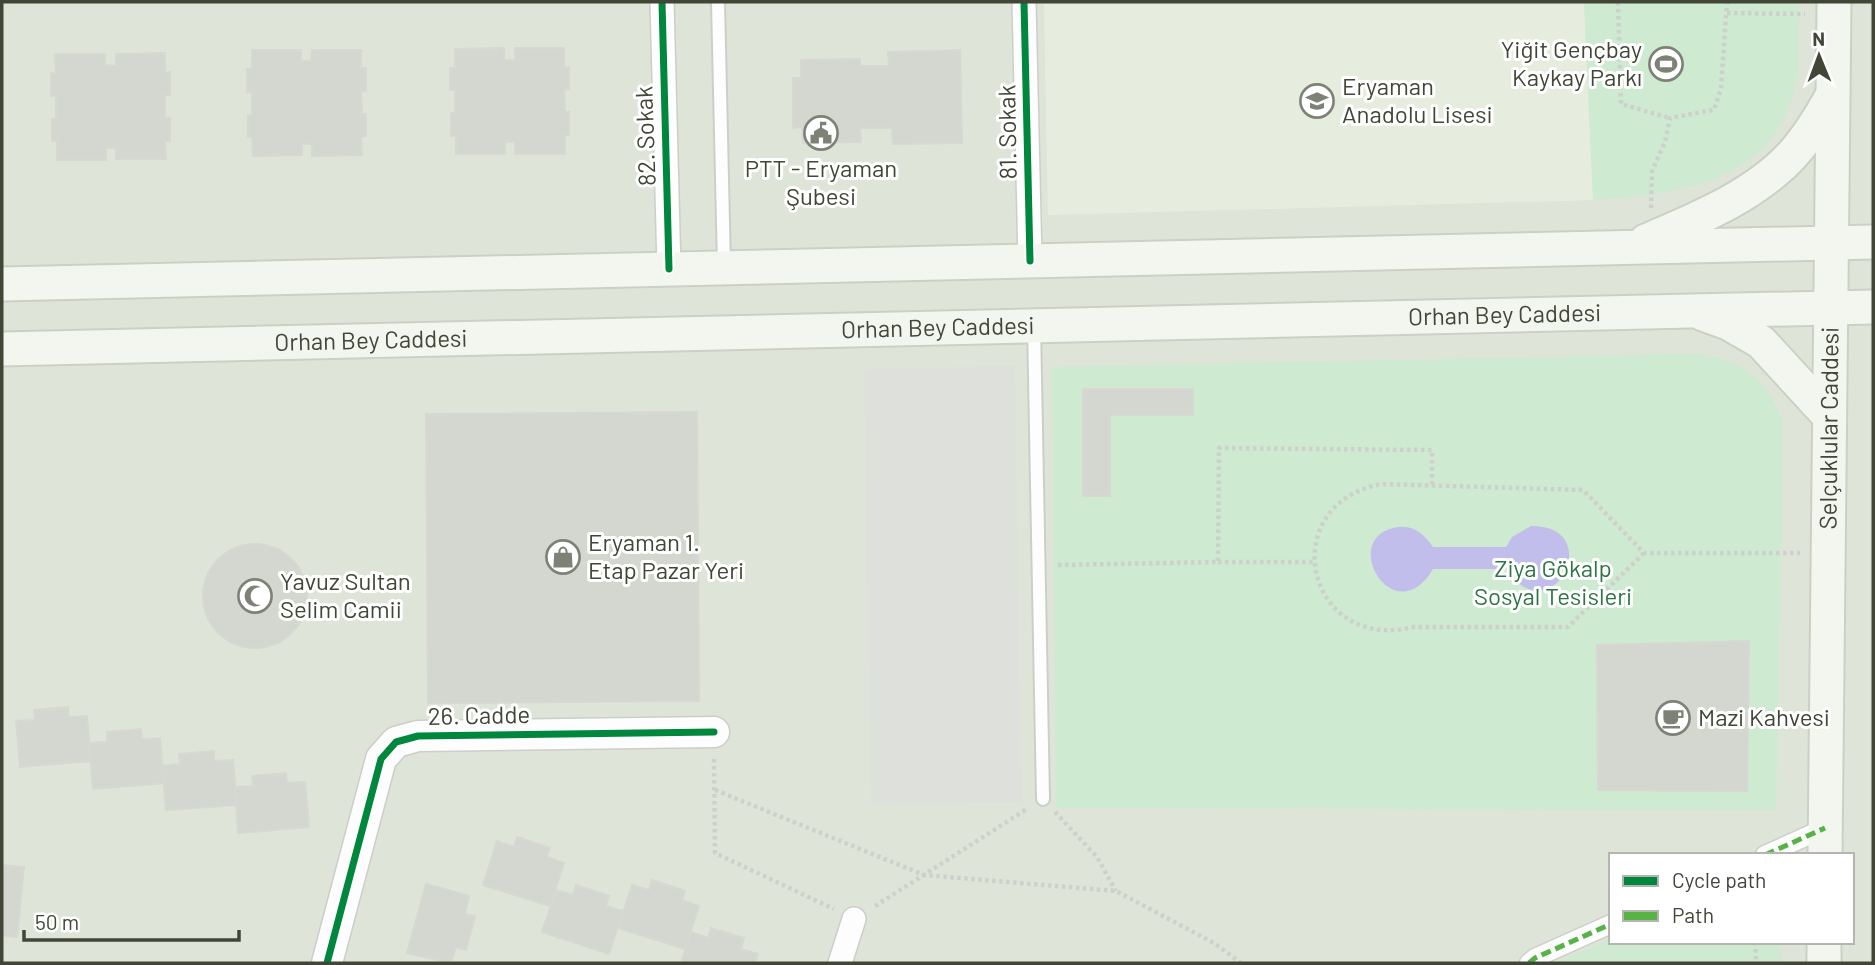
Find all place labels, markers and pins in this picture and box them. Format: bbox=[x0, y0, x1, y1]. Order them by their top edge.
place label: Yiğit Gençbay Kaykay Parkı bbox=[1501, 34, 1642, 91]
sports icon: Yiğit Gençbay Kaykay Parkı bbox=[1647, 45, 1685, 83]
place label: Eryaman Anadolu Lisesi bbox=[1342, 71, 1493, 128]
school or university icon: Eryaman Anadolu Lisesi bbox=[1298, 82, 1336, 120]
public building icon: PTT - Eryaman Şubesi bbox=[802, 114, 840, 152]
place label: PTT - Eryaman Şubesi bbox=[745, 153, 897, 210]
place label: Eryaman 1. Etap Pazar Yeri bbox=[588, 527, 744, 584]
shop icon: Eryaman 1. Etap Pazar Yeri bbox=[544, 538, 582, 576]
place label: Yavuz Sultan Selim Camii bbox=[280, 566, 411, 623]
mosque icon: Yavuz Sultan Selim Camii bbox=[236, 577, 274, 615]
cafe icon: Mazi Kahvesi bbox=[1654, 699, 1692, 737]
place label: Mazi Kahvesi bbox=[1698, 702, 1830, 731]

